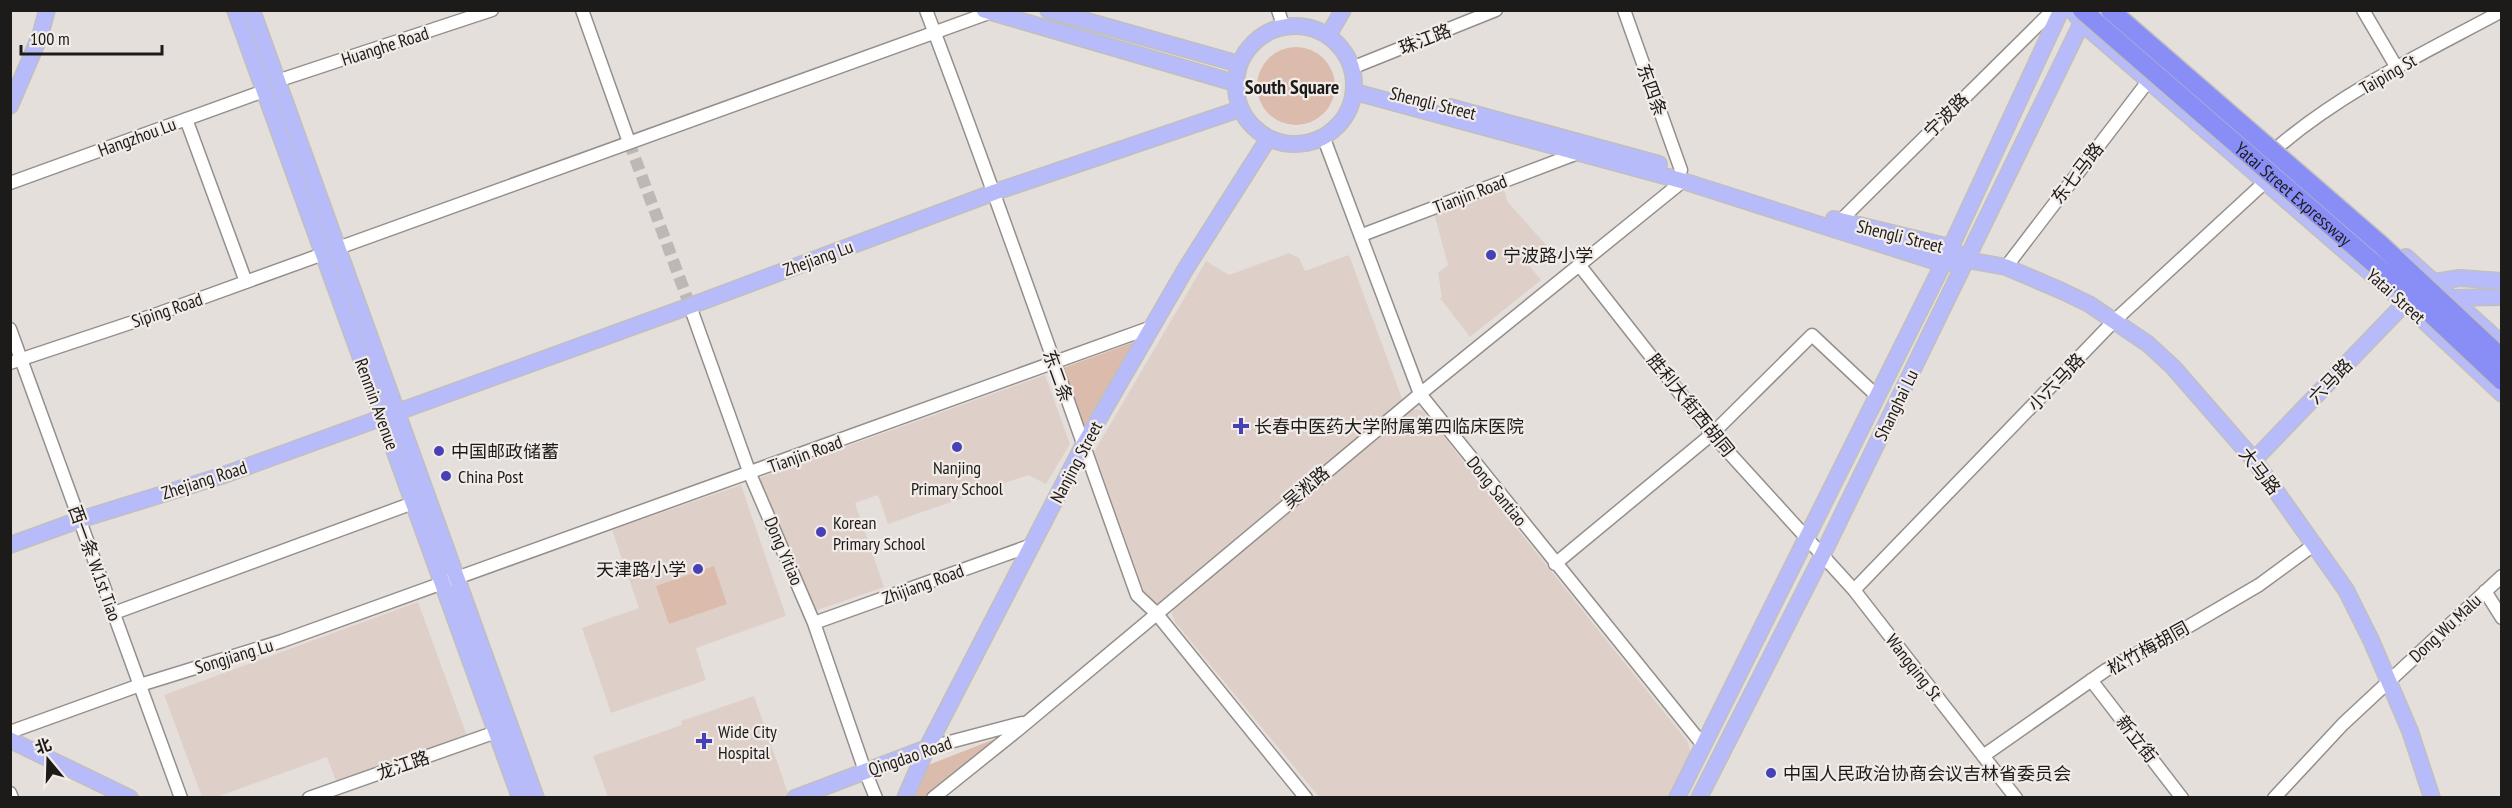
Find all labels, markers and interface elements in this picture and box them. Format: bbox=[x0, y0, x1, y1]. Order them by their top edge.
scale bar bbox=[21, 18, 162, 56]
street label: 珠江路 bbox=[1396, 19, 1454, 59]
street label: Huanghe Road bbox=[339, 21, 431, 71]
text: 100 m bbox=[30, 27, 70, 50]
street label: Taiping St bbox=[2356, 49, 2420, 99]
street label: 东四条 bbox=[1632, 61, 1672, 119]
district label: South Square bbox=[1245, 74, 1339, 100]
street label: Shengli Street bbox=[1388, 81, 1478, 125]
street label: 宁波路 bbox=[1919, 88, 1973, 142]
street label: Hangzhou Lu bbox=[95, 112, 179, 162]
street label: Yatai Street Expressway bbox=[2230, 137, 2357, 251]
street label: 东七马路 bbox=[2046, 138, 2108, 208]
street label: Tianjin Road bbox=[1430, 169, 1510, 219]
street label: Shengli Street bbox=[1855, 214, 1945, 258]
street label: Zhejiang Lu bbox=[780, 235, 856, 281]
place label: 宁波路小学 bbox=[1503, 244, 1593, 267]
marker: 宁波路小学 bbox=[1484, 248, 1498, 262]
street label: Yatai Street bbox=[2362, 264, 2430, 328]
street label: Siping Road bbox=[128, 287, 206, 333]
street label: 东二条 bbox=[1038, 347, 1078, 405]
street label: 小六马路 bbox=[2023, 348, 2089, 416]
street label: 胜利大街西胡同 bbox=[1642, 349, 1740, 461]
street label: 六马路 bbox=[2303, 354, 2357, 408]
street label: Renmin Avenue bbox=[350, 355, 404, 453]
street label: Shanghai Lu bbox=[1869, 366, 1923, 444]
place label: 长春中医药大学附属第四临床医院 bbox=[1254, 415, 1524, 438]
street label: Nanjing Street bbox=[1045, 417, 1107, 507]
marker: 长春中医药大学附属第四临床医院 bbox=[1232, 417, 1250, 435]
street label: Tianjin Road bbox=[765, 430, 845, 478]
place label: 中国邮政储蓄 bbox=[451, 440, 559, 463]
marker: Nanjing Primary School bbox=[950, 440, 964, 454]
street label: 大马路 bbox=[2234, 443, 2286, 499]
marker: 中国邮政储蓄 bbox=[432, 444, 446, 458]
street label: Dong Santiao bbox=[1462, 451, 1532, 531]
street label: Zhejiang Road bbox=[158, 455, 250, 505]
place label: Nanjing Primary School bbox=[911, 456, 1004, 500]
street label: 吴淞路 bbox=[1278, 461, 1334, 513]
place label: China Post bbox=[458, 465, 523, 488]
marker: China Post bbox=[439, 469, 453, 483]
street label: 西一条 W.1st Tiao bbox=[63, 502, 127, 624]
place label: Korean Primary School bbox=[833, 511, 926, 555]
street label: Dong Yitiao bbox=[759, 513, 809, 589]
marker: Korean Primary School bbox=[814, 525, 828, 539]
place label: 天津路小学 bbox=[596, 558, 686, 581]
street label: Zhijiang Road bbox=[879, 559, 967, 609]
marker: 天津路小学 bbox=[691, 562, 705, 576]
street label: Dong Wu Malu bbox=[2404, 589, 2486, 667]
street label: 松竹梅胡同 bbox=[2103, 616, 2193, 680]
street label: Wangqing St bbox=[1881, 629, 1947, 705]
street label: Songjiang Lu bbox=[192, 633, 276, 679]
street label: 新立街 bbox=[2111, 711, 2163, 767]
place label: Wide City Hospital bbox=[718, 720, 777, 764]
north arrow bbox=[18, 730, 78, 790]
street label: Qingdao Road bbox=[865, 731, 955, 781]
marker: Wide City Hospital bbox=[695, 732, 713, 750]
text: 北 bbox=[32, 734, 54, 758]
street label: 龙江路 bbox=[374, 745, 432, 785]
place label: 中国人民政治协商会议吉林省委员会 bbox=[1783, 762, 2071, 785]
marker: 中国人民政治协商会议吉林省委员会 bbox=[1764, 766, 1778, 780]

